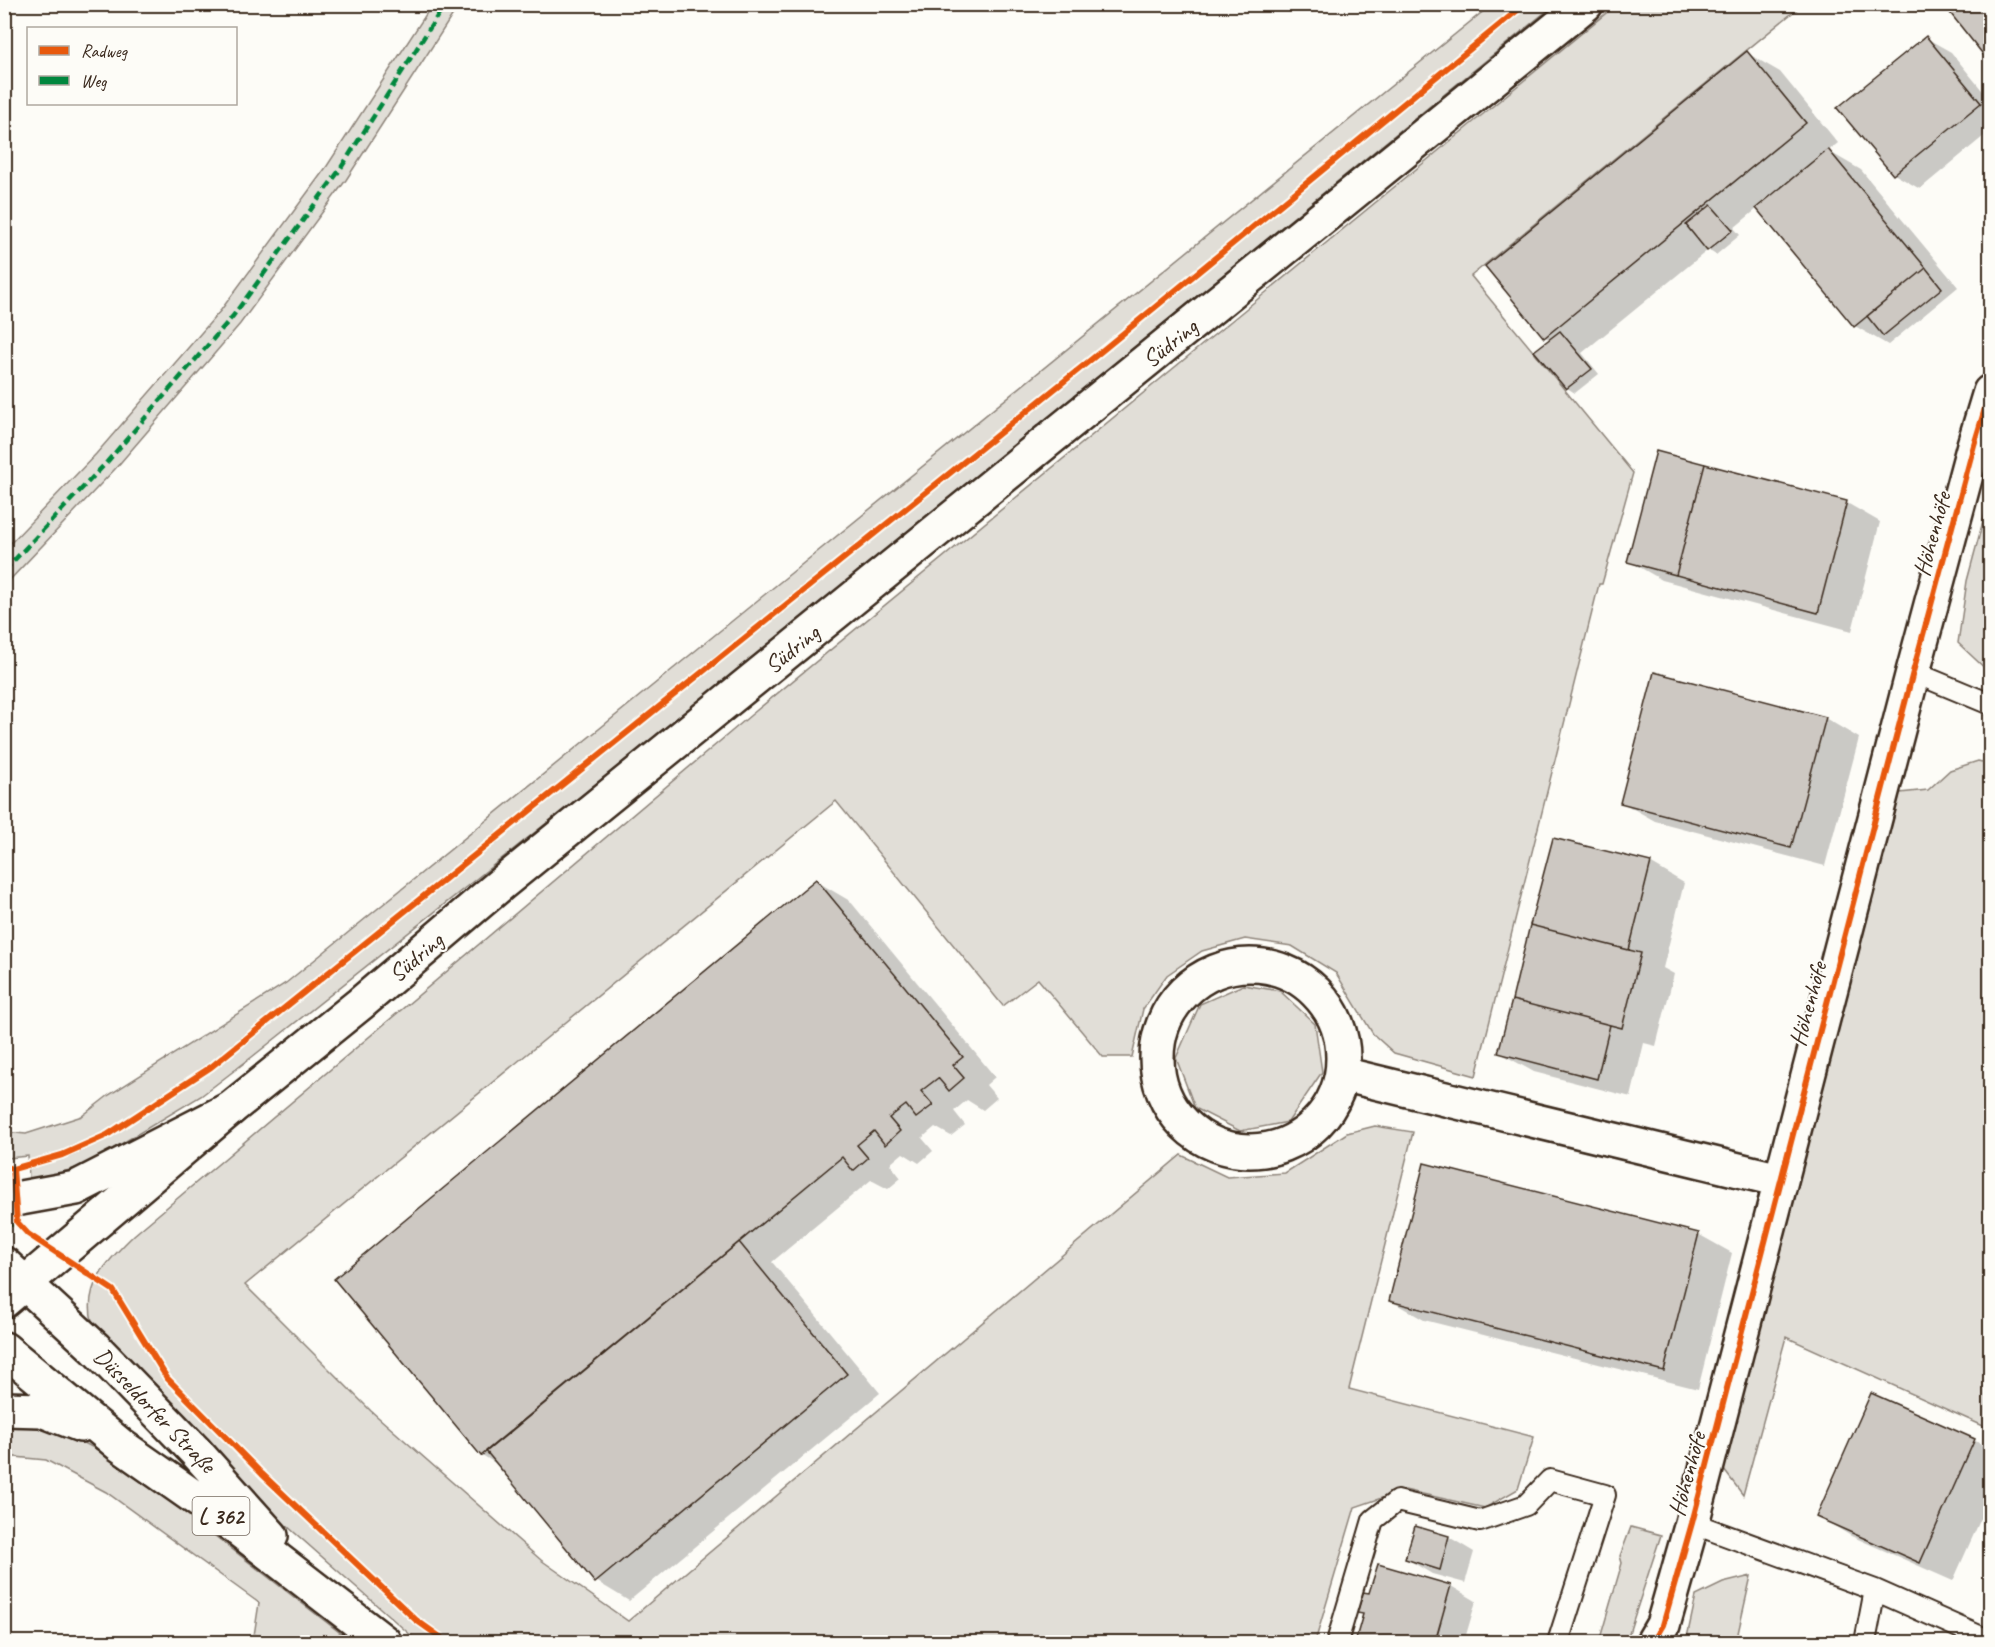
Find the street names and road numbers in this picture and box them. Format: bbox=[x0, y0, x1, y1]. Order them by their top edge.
street label: Südring bbox=[1136, 311, 1205, 374]
street label: Höhenhöfe bbox=[1906, 487, 1958, 579]
street label: Südring bbox=[758, 617, 827, 680]
street label: Südring bbox=[382, 924, 451, 989]
street label: Höhenhöfe bbox=[1782, 957, 1834, 1049]
street label: Düsseldorfer Straße bbox=[88, 1341, 224, 1481]
street label: Höhenhöfe bbox=[1661, 1427, 1713, 1519]
road number: L 362 bbox=[192, 1497, 250, 1535]

